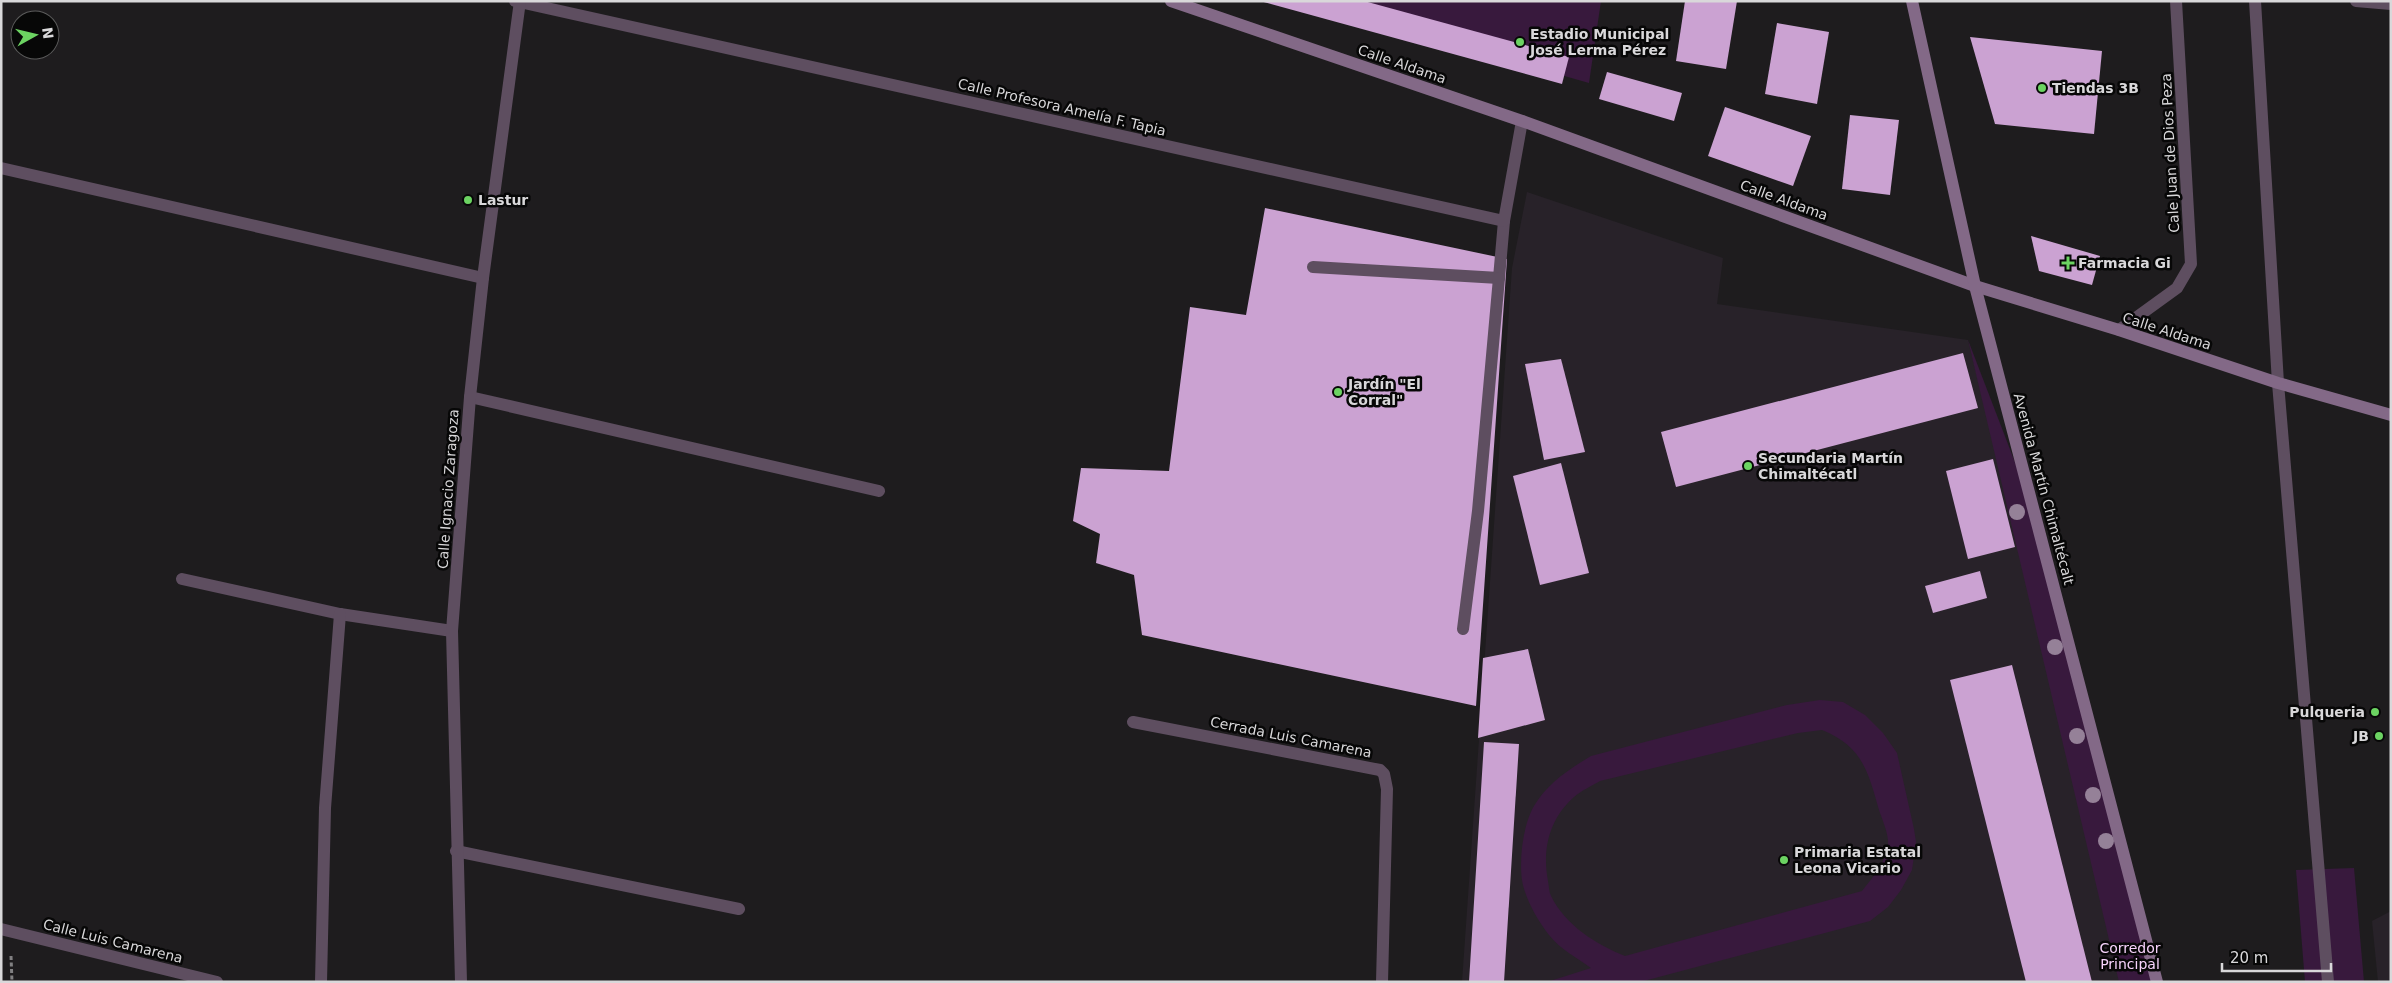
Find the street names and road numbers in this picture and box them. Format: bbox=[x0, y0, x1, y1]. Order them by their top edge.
street label: Calle Aldama bbox=[1356, 41, 1448, 87]
street label: Cale Juan de Dios Peza bbox=[2158, 73, 2182, 233]
street label: Calle Profesora Amelía F. Tapia bbox=[956, 75, 1168, 139]
street label: Calle Aldama bbox=[1738, 177, 1830, 223]
street label: Calle Aldama bbox=[2121, 309, 2213, 353]
street label: Avenida Martín Chimaltécalt bbox=[2011, 391, 2077, 587]
street label: Calle Ignacio Zaragoza bbox=[434, 409, 462, 569]
street label: Cerrada Luis Camarena bbox=[1209, 713, 1373, 761]
street label: Calle Luis Camarena bbox=[42, 916, 184, 966]

